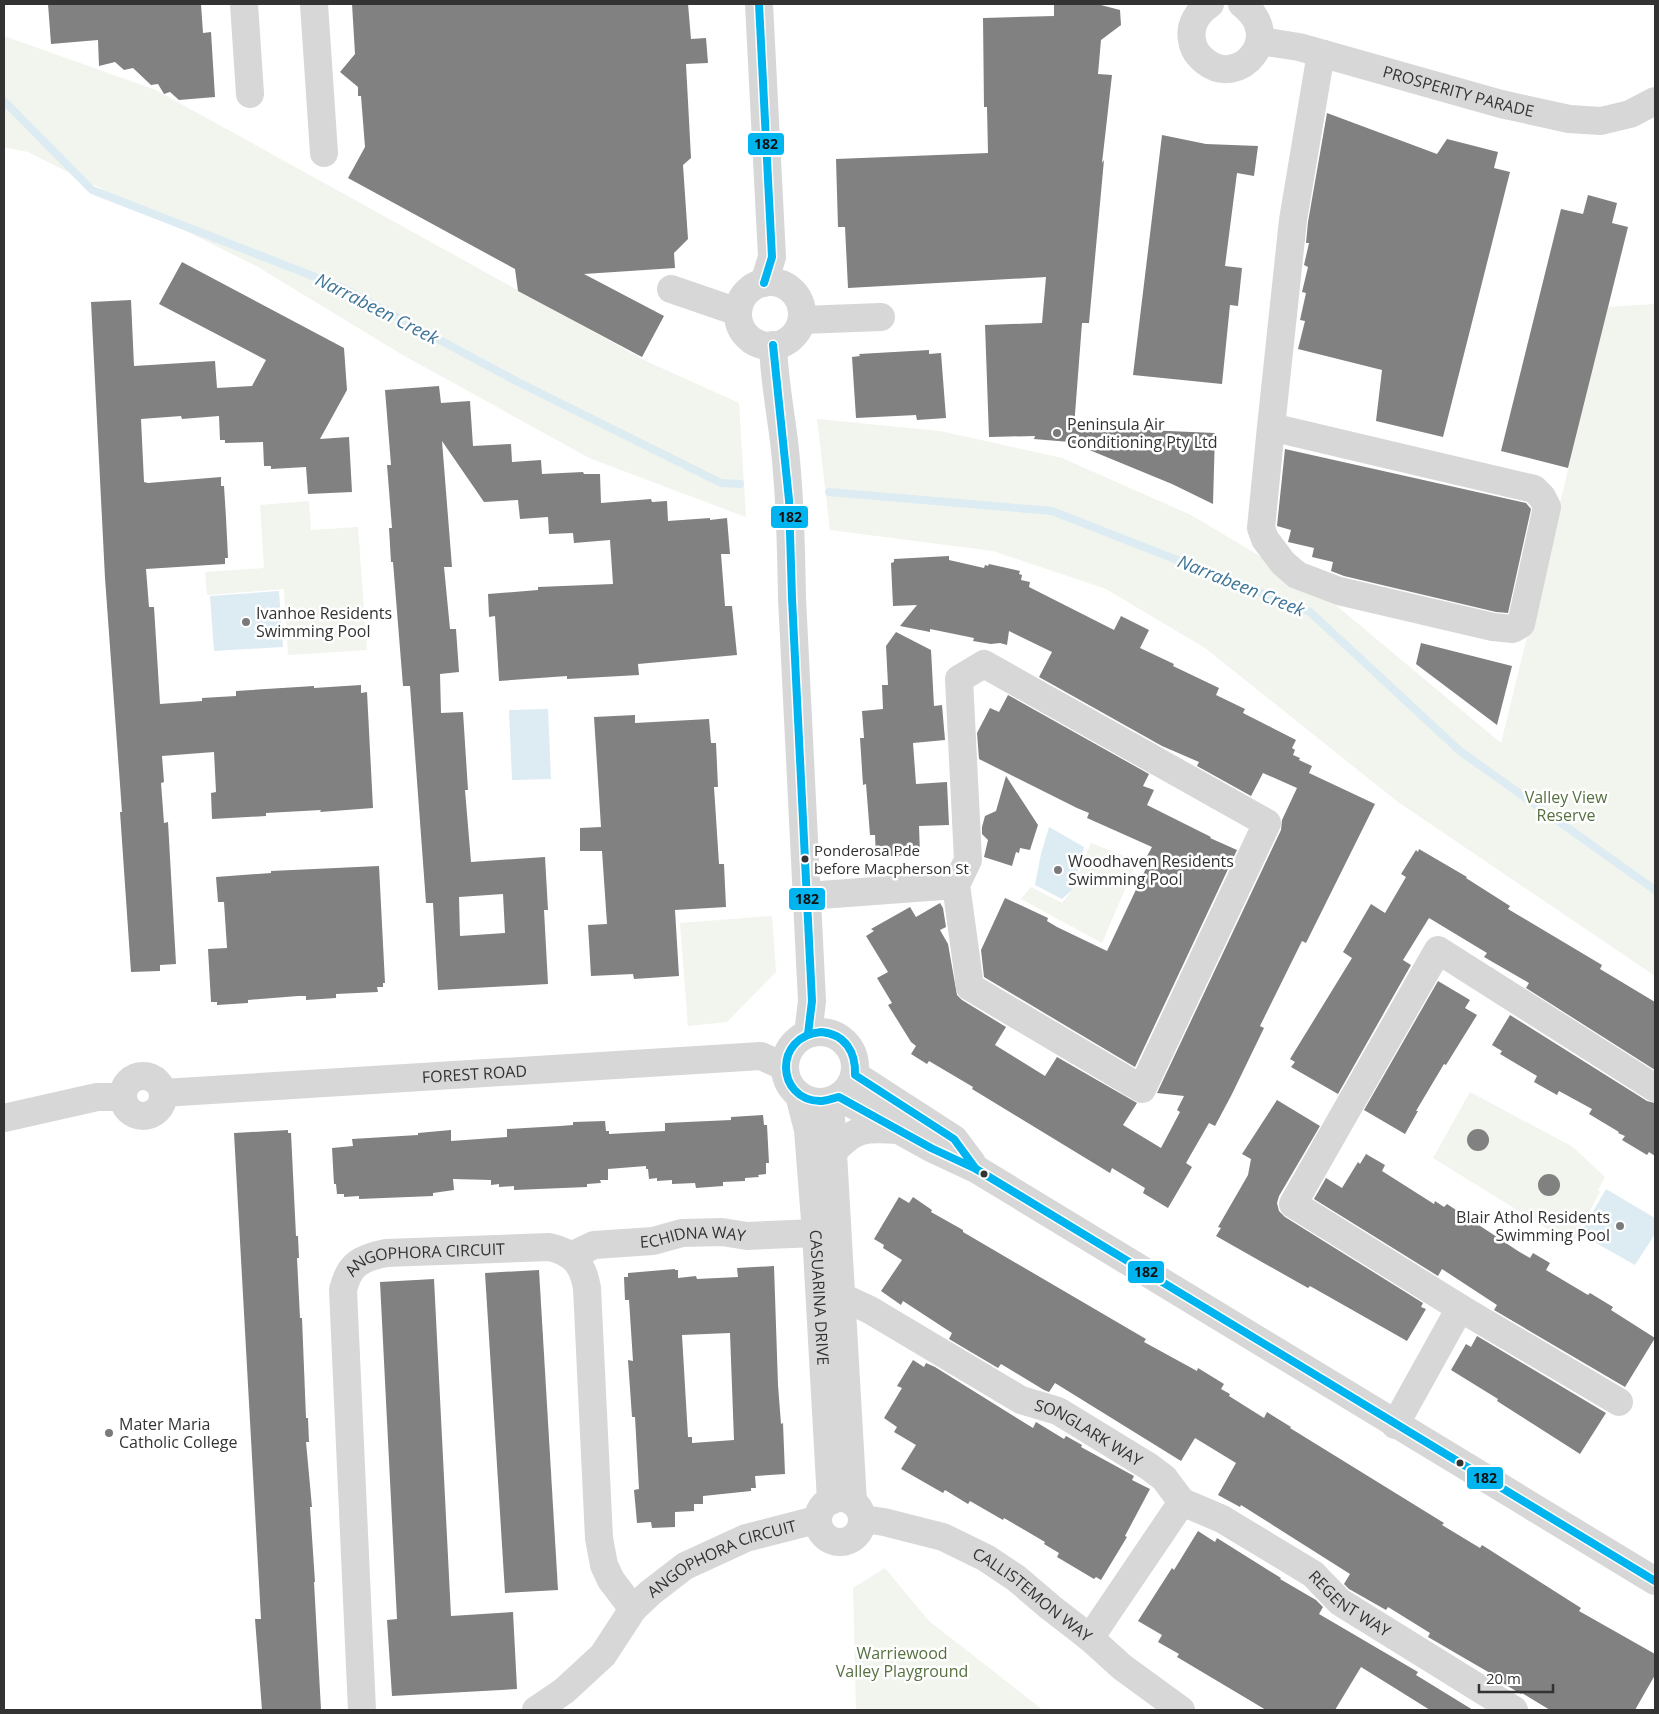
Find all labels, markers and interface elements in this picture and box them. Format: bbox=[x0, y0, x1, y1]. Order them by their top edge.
street label: PROSPERITY PARADE bbox=[1380, 60, 1536, 122]
line badge: 182 bbox=[747, 132, 785, 156]
text: 182 bbox=[754, 134, 778, 153]
water label: Narrabeen Creek bbox=[312, 267, 444, 350]
place label: Peninsula Air Conditioning Pty Ltd bbox=[1067, 413, 1218, 453]
marker: Peninsula Air Conditioning Pty Ltd bbox=[1051, 427, 1063, 439]
line badge: 182 bbox=[770, 505, 809, 529]
text: 182 bbox=[778, 507, 802, 526]
water label: Narrabeen Creek bbox=[1174, 549, 1310, 622]
place label: Ivanhoe Residents Swimming Pool bbox=[256, 602, 392, 642]
marker: Ivanhoe Residents Swimming Pool bbox=[240, 616, 252, 628]
park label: Valley View Reserve bbox=[1525, 786, 1608, 826]
place label: Ponderosa Pde before Macpherson St bbox=[814, 840, 969, 878]
place label: Woodhaven Residents Swimming Pool bbox=[1068, 850, 1234, 890]
marker: Ponderosa Pde before Macpherson St bbox=[800, 854, 810, 864]
marker: Woodhaven Residents Swimming Pool bbox=[1052, 864, 1064, 876]
line badge: 182 bbox=[788, 887, 826, 911]
text: 182 bbox=[795, 889, 819, 908]
street label: FOREST ROAD bbox=[421, 1060, 528, 1088]
unlabelled marker bbox=[979, 1169, 989, 1179]
place label: Blair Athol Residents Swimming Pool bbox=[1456, 1206, 1610, 1246]
marker: Blair Athol Residents Swimming Pool bbox=[1614, 1220, 1626, 1232]
street label: ECHIDNA WAY bbox=[639, 1221, 747, 1253]
street label: CASUARINA DRIVE bbox=[805, 1229, 834, 1366]
street label: ANGOPHORA CIRCUIT bbox=[339, 1238, 506, 1281]
line badge: 182 bbox=[1127, 1260, 1165, 1284]
text: 182 bbox=[1134, 1262, 1158, 1281]
street label: SONGLARK WAY bbox=[1032, 1394, 1147, 1471]
place label: Mater Maria Catholic College bbox=[119, 1413, 237, 1453]
marker: Mater Maria Catholic College bbox=[103, 1427, 115, 1439]
unlabelled marker bbox=[1455, 1458, 1465, 1468]
line badge: 182 bbox=[1466, 1466, 1504, 1490]
text: 182 bbox=[1473, 1468, 1497, 1487]
street label: ANGOPHORA CIRCUIT bbox=[642, 1514, 799, 1602]
street label: CALLISTEMON WAY bbox=[969, 1542, 1097, 1647]
street label: REGENT WAY bbox=[1304, 1565, 1395, 1642]
park label: Warriewood Valley Playground bbox=[836, 1642, 968, 1682]
scale bar bbox=[1479, 1662, 1553, 1694]
text: 20 m bbox=[1486, 1668, 1521, 1688]

